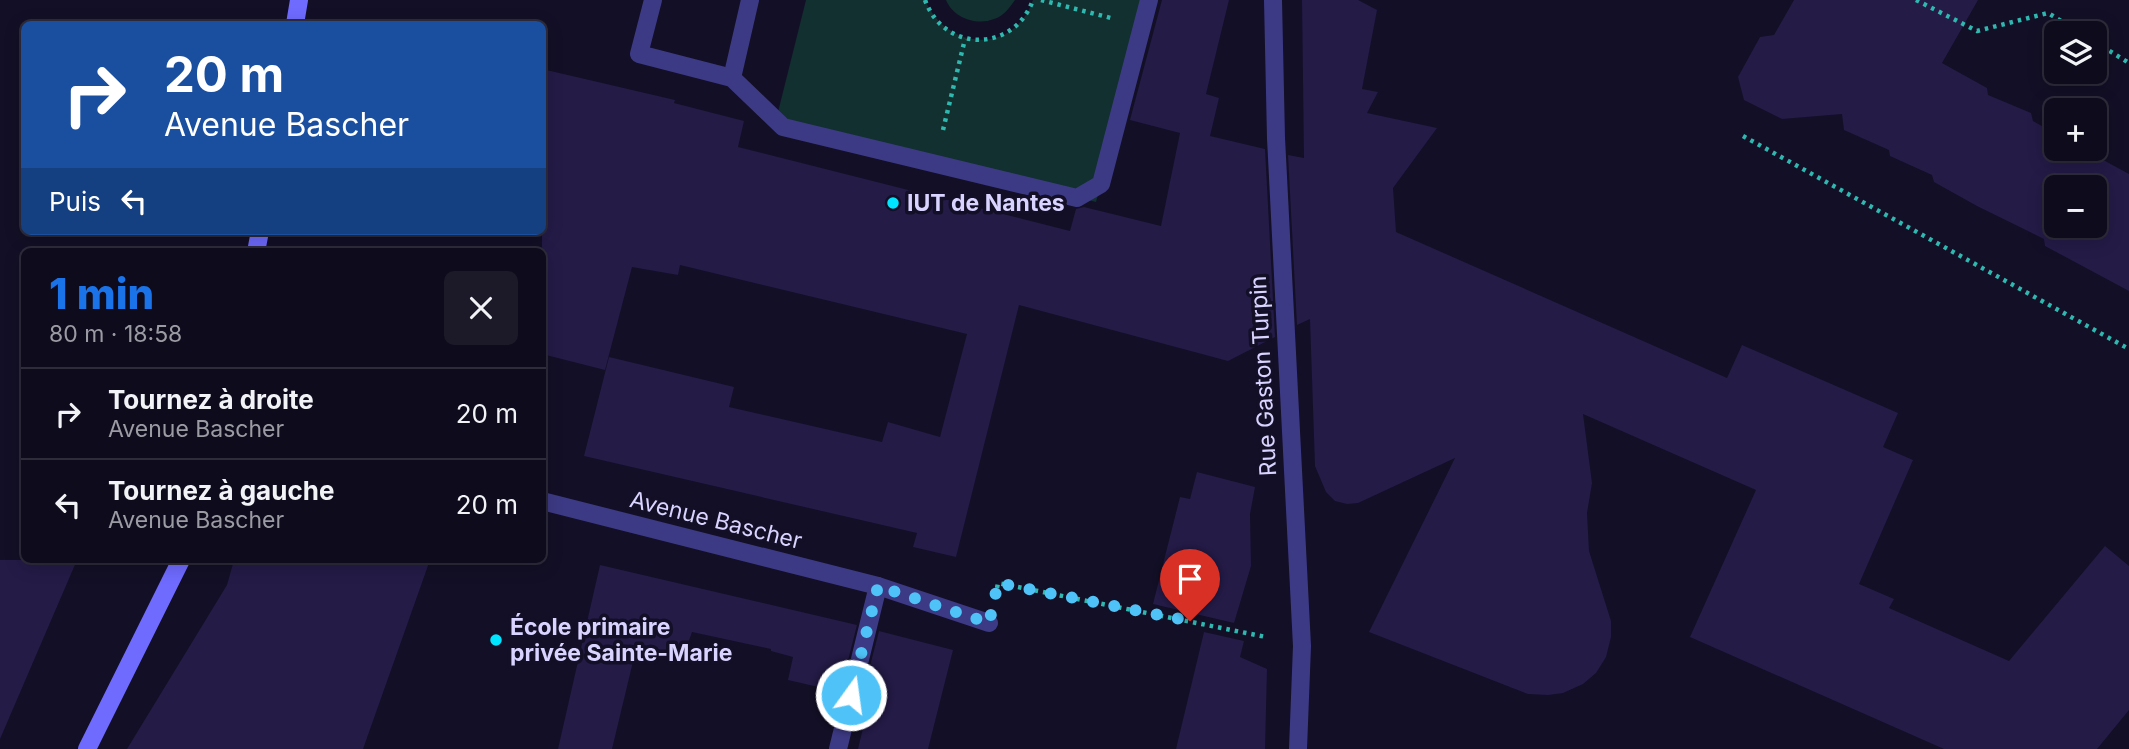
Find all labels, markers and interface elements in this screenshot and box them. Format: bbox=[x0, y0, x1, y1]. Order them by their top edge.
map controls bbox=[2044, 21, 2107, 238]
button: layers bbox=[2044, 21, 2107, 84]
text: 20 m bbox=[164, 45, 284, 104]
icon: right bbox=[49, 49, 140, 140]
button: + bbox=[2044, 98, 2107, 161]
text: Avenue Bascher bbox=[164, 105, 409, 144]
button: − bbox=[2044, 175, 2107, 238]
icon: left bbox=[115, 182, 153, 220]
text: Puis bbox=[49, 186, 101, 217]
place label: IUT de Nantes bbox=[907, 189, 1065, 217]
marker: IUT de Nantes bbox=[885, 195, 901, 211]
text: 1 min bbox=[49, 268, 154, 319]
button: close bbox=[444, 271, 518, 345]
street label: Rue Gaston Turpin bbox=[1244, 275, 1282, 477]
text: 80 m · 18:58 bbox=[49, 320, 182, 348]
text: Tournez à droite bbox=[108, 384, 314, 415]
icon: right bbox=[49, 395, 87, 433]
text: 20 m bbox=[456, 398, 518, 429]
text: Avenue Bascher bbox=[108, 415, 284, 443]
text: Tournez à gauche bbox=[108, 475, 334, 506]
street label: Avenue Bascher bbox=[627, 485, 805, 555]
icon: left bbox=[49, 486, 87, 524]
text: 20 m bbox=[456, 489, 518, 520]
text: Avenue Bascher bbox=[108, 506, 284, 534]
pin bbox=[1160, 549, 1220, 621]
icon: arrive bbox=[1171, 560, 1209, 598]
place label: École primaire privée Sainte-Marie bbox=[510, 613, 732, 667]
marker: École primaire privée Sainte-Marie bbox=[488, 632, 504, 648]
position arrow bbox=[814, 658, 888, 732]

